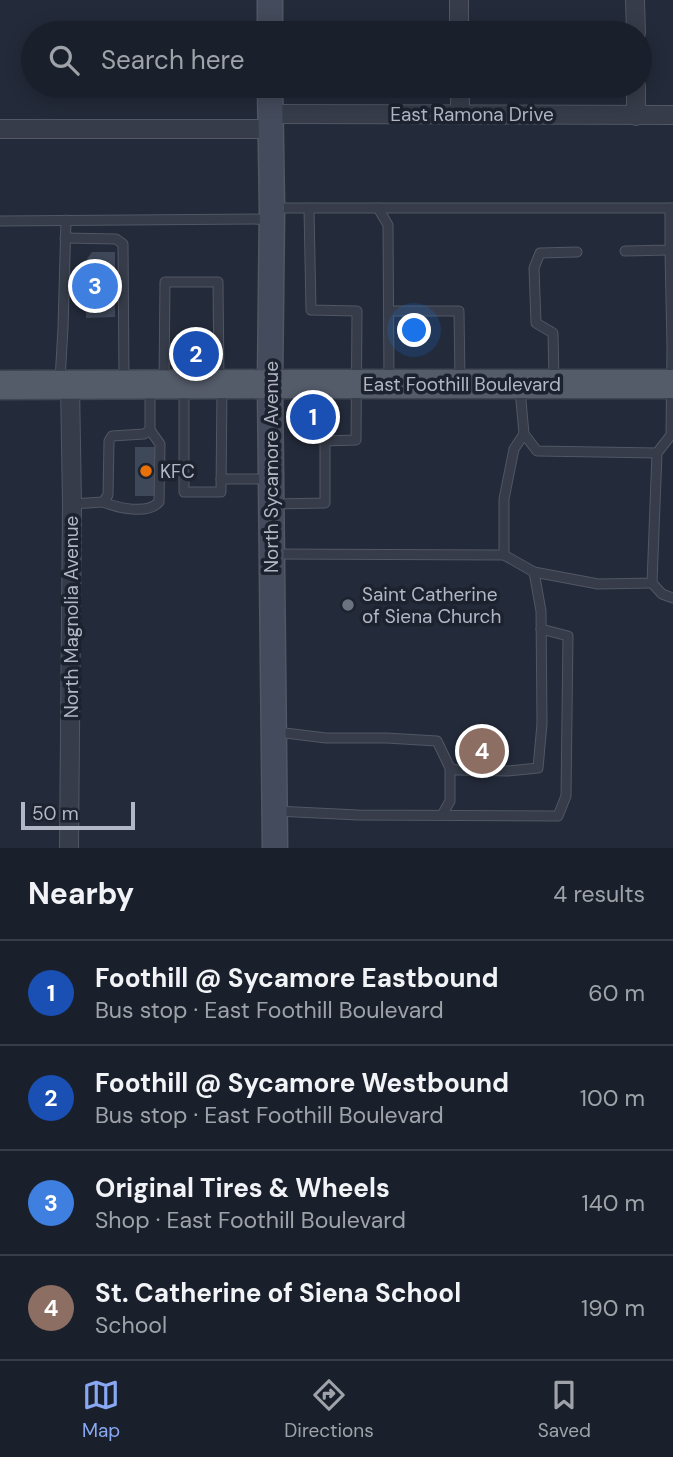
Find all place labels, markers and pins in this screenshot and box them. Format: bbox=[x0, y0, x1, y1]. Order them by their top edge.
pin: 3 bbox=[72, 260, 118, 312]
pin: 2 bbox=[173, 328, 219, 380]
pin: 1 bbox=[290, 391, 336, 443]
place label: KFC bbox=[160, 459, 195, 484]
marker: KFC bbox=[138, 463, 154, 479]
place label: Saint Catherine of Siena Church bbox=[362, 582, 501, 629]
marker: Saint Catherine of Siena Church bbox=[340, 597, 356, 613]
pin: 4 bbox=[459, 725, 505, 777]

